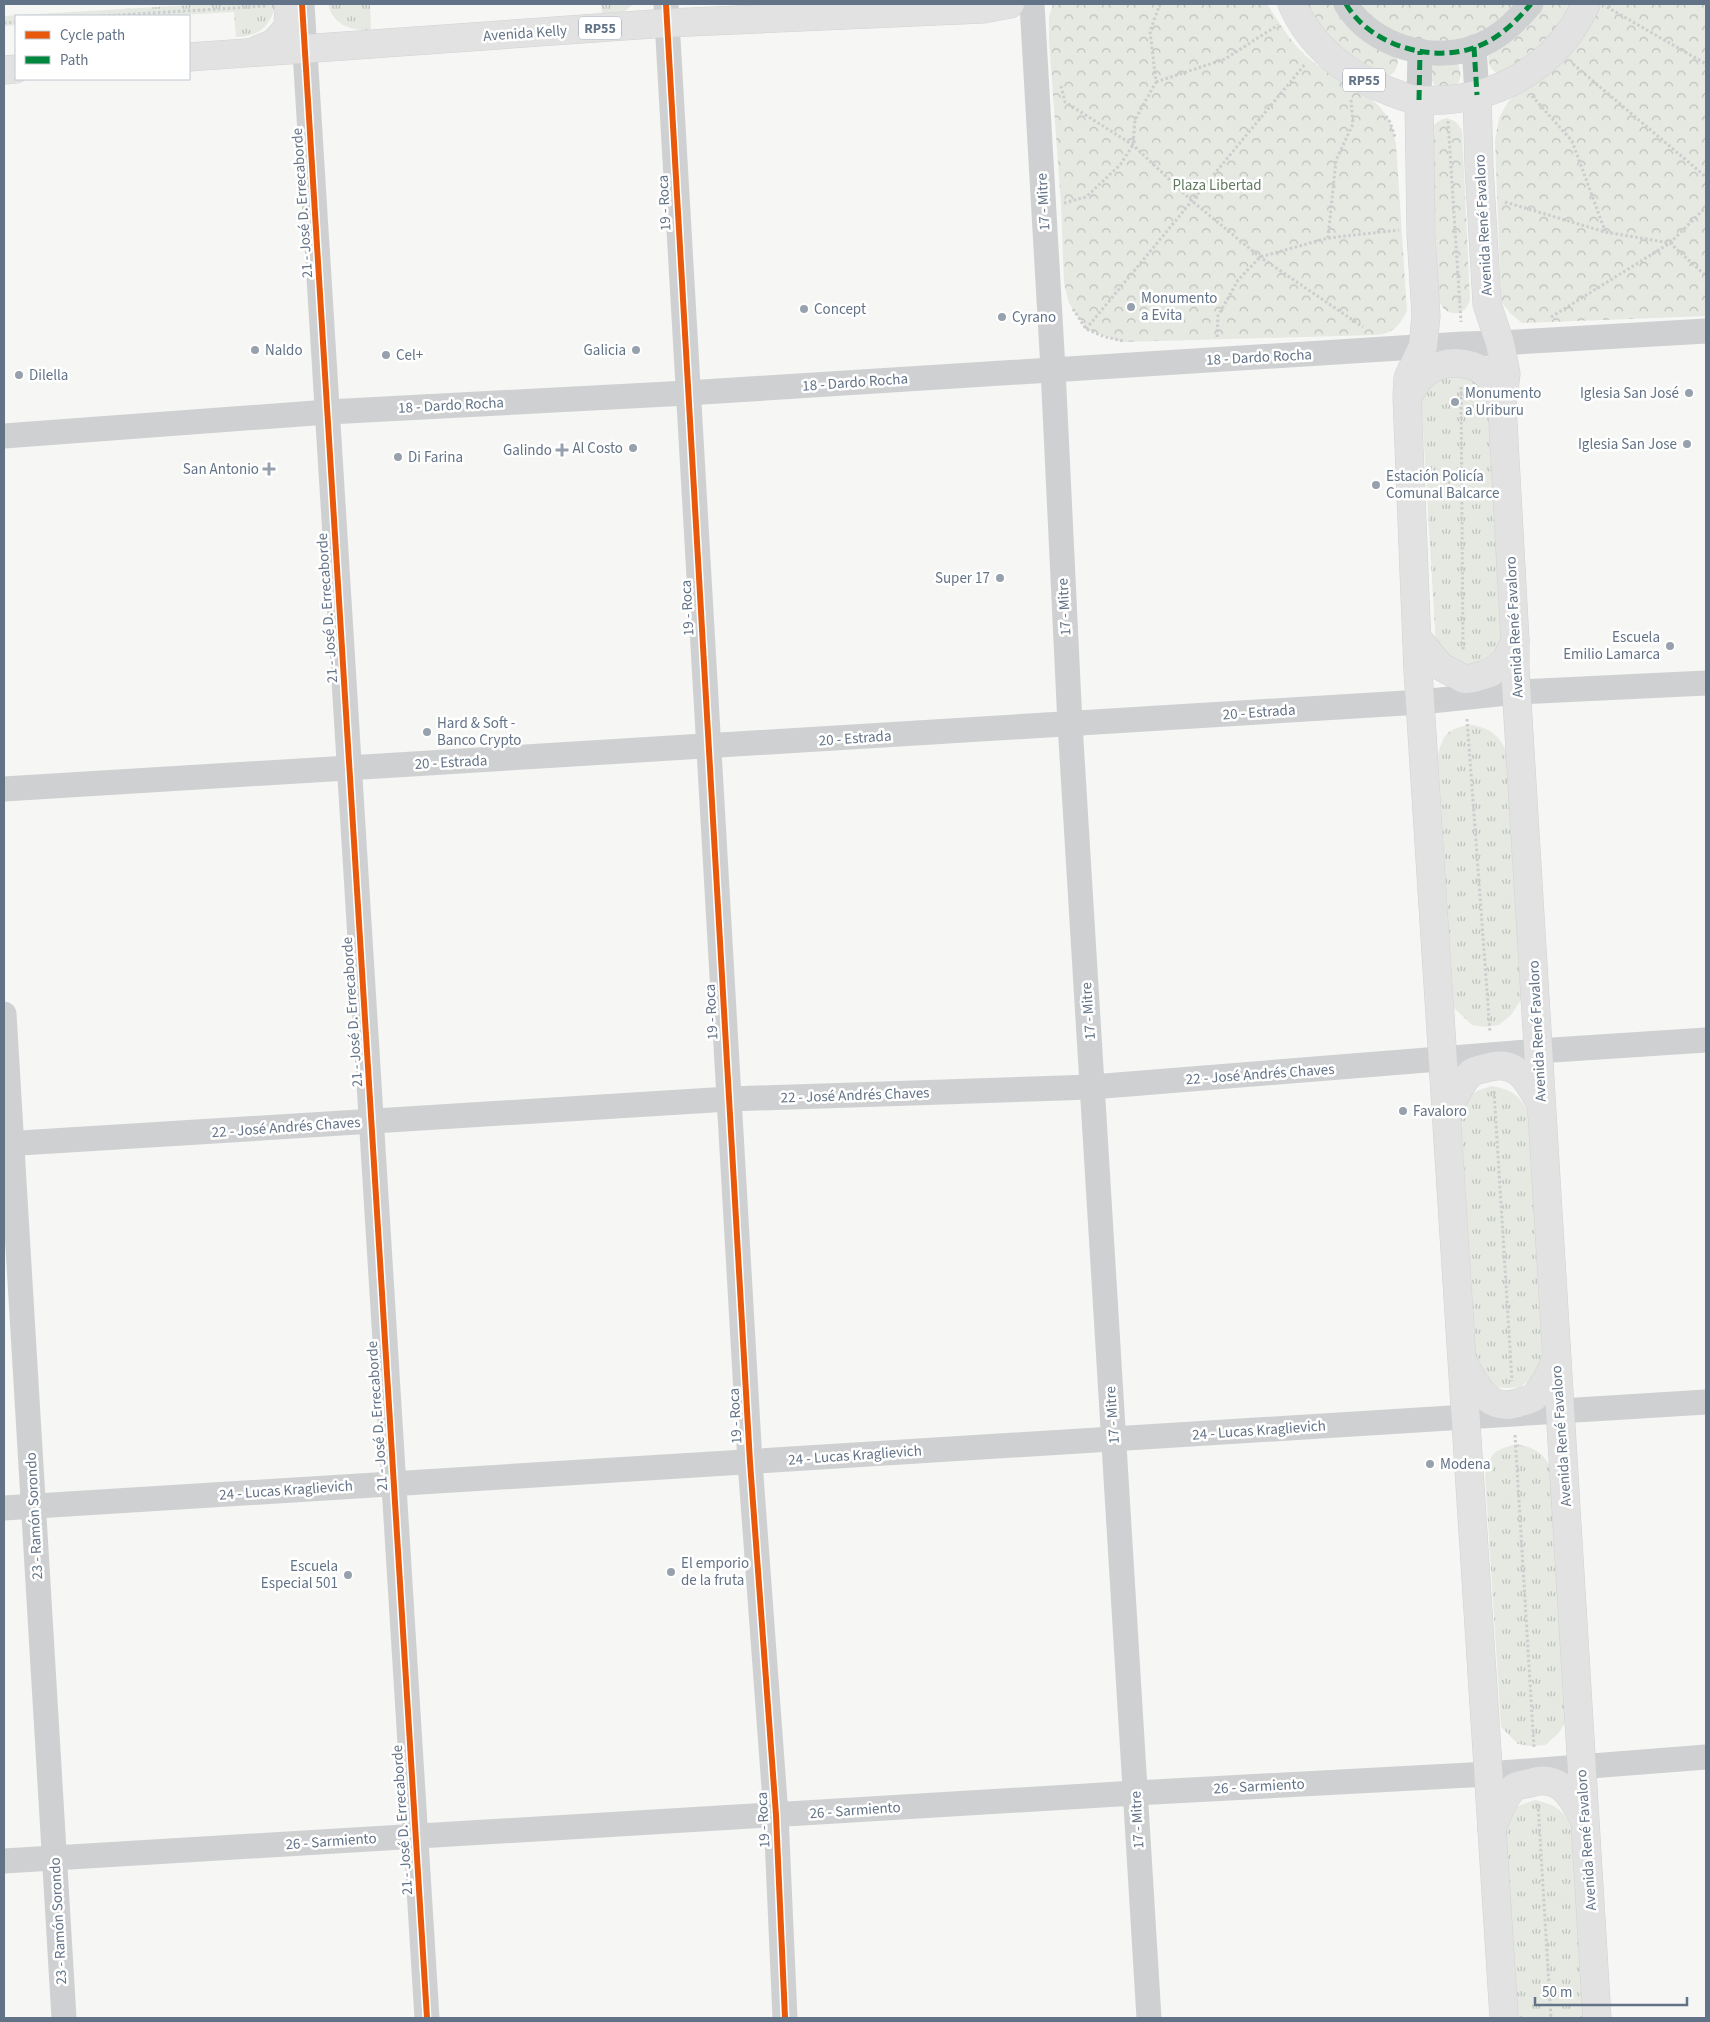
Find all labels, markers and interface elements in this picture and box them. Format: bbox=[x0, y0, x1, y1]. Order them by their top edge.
legend bbox=[15, 15, 190, 80]
road number: RP55 bbox=[579, 16, 621, 40]
street label: Avenida Kelly bbox=[482, 20, 568, 47]
text: Cycle path bbox=[60, 25, 125, 46]
text: Path bbox=[60, 50, 88, 71]
road number: RP55 bbox=[1343, 68, 1385, 92]
street label: 21 - José D. Errecaborde bbox=[287, 127, 318, 279]
street label: Avenida René Favaloro bbox=[1469, 154, 1498, 296]
street label: 17 - Mitre bbox=[1032, 173, 1055, 231]
street label: 19 - Roca bbox=[653, 174, 676, 232]
park label: Plaza Libertad bbox=[1172, 175, 1262, 196]
place label: Monumento a Evita bbox=[1141, 288, 1217, 326]
place label: Concept bbox=[814, 299, 866, 320]
marker: Monumento a Evita bbox=[1125, 301, 1137, 313]
marker: Concept bbox=[798, 303, 810, 315]
place label: Cyrano bbox=[1012, 307, 1056, 328]
marker: Cyrano bbox=[996, 311, 1008, 323]
place label: Naldo bbox=[265, 340, 303, 361]
place label: Galicia bbox=[584, 340, 626, 361]
marker: Naldo bbox=[249, 344, 261, 356]
marker: Galicia bbox=[630, 344, 642, 356]
street label: 18 - Dardo Rocha bbox=[1206, 344, 1312, 371]
place label: Cel+ bbox=[396, 345, 423, 366]
marker: Cel+ bbox=[380, 349, 392, 361]
place label: Dilella bbox=[29, 365, 68, 386]
street label: 18 - Dardo Rocha bbox=[801, 368, 909, 397]
marker: Dilella bbox=[13, 369, 25, 381]
place label: Monumento a Uriburu bbox=[1465, 383, 1541, 421]
place label: Iglesia San José bbox=[1580, 383, 1679, 404]
marker: Iglesia San José bbox=[1683, 387, 1695, 399]
street label: 18 - Dardo Rocha bbox=[398, 392, 504, 419]
marker: Monumento a Uriburu bbox=[1449, 396, 1461, 408]
place label: Iglesia San Jose bbox=[1578, 434, 1677, 455]
place label: Al Costo bbox=[572, 438, 623, 459]
marker: Iglesia San Jose bbox=[1681, 438, 1693, 450]
place label: Galindo bbox=[503, 440, 552, 461]
marker: Al Costo bbox=[627, 442, 639, 454]
marker: Galindo bbox=[556, 444, 568, 456]
place label: Di Farina bbox=[408, 447, 463, 468]
marker: Di Farina bbox=[392, 451, 404, 463]
place label: San Antonio bbox=[183, 459, 259, 480]
marker: San Antonio bbox=[263, 463, 275, 475]
place label: Estación Policía Comunal Balcarce bbox=[1386, 466, 1499, 504]
marker: Estación Policía Comunal Balcarce bbox=[1370, 479, 1382, 491]
street label: 21 - José D. Errecaborde bbox=[312, 532, 343, 684]
street label: Avenida René Favaloro bbox=[1500, 556, 1529, 698]
place label: Super 17 bbox=[935, 568, 990, 589]
marker: Super 17 bbox=[994, 572, 1006, 584]
street label: 17 - Mitre bbox=[1053, 578, 1076, 636]
street label: 19 - Roca bbox=[676, 579, 699, 637]
place label: Escuela Emilio Lamarca bbox=[1563, 627, 1660, 665]
marker: Escuela Emilio Lamarca bbox=[1664, 640, 1676, 652]
street label: 20 - Estrada bbox=[1222, 699, 1296, 726]
place label: Hard & Soft - Banco Crypto bbox=[437, 713, 521, 751]
street label: 20 - Estrada bbox=[818, 725, 892, 752]
marker: Hard & Soft - Banco Crypto bbox=[421, 726, 433, 738]
street label: 20 - Estrada bbox=[414, 750, 488, 775]
street label: 21 - José D. Errecaborde bbox=[337, 936, 368, 1088]
street label: Avenida René Favaloro bbox=[1523, 960, 1552, 1102]
street label: 17 - Mitre bbox=[1076, 981, 1101, 1041]
street label: 19 - Roca bbox=[700, 983, 723, 1041]
street label: 22 - José Andrés Chaves bbox=[1185, 1059, 1335, 1090]
street label: 22 - José Andrés Chaves bbox=[780, 1082, 930, 1109]
place label: Favaloro bbox=[1413, 1101, 1467, 1122]
marker: Favaloro bbox=[1397, 1105, 1409, 1117]
street label: 22 - José Andrés Chaves bbox=[211, 1112, 361, 1143]
street label: 21 - José D. Errecaborde bbox=[362, 1340, 393, 1492]
street label: Avenida René Favaloro bbox=[1546, 1365, 1577, 1507]
street label: 17 - Mitre bbox=[1100, 1385, 1125, 1445]
street label: 19 - Roca bbox=[724, 1387, 747, 1445]
street label: 24 - Lucas Kraglievich bbox=[1192, 1415, 1327, 1446]
street label: 24 - Lucas Kraglievich bbox=[788, 1440, 923, 1471]
street label: 23 - Ramón Sorondo bbox=[21, 1452, 48, 1580]
place label: Modena bbox=[1440, 1454, 1491, 1475]
marker: Modena bbox=[1424, 1458, 1436, 1470]
street label: 24 - Lucas Kraglievich bbox=[219, 1475, 354, 1506]
place label: El emporio de la fruta bbox=[681, 1553, 749, 1591]
place label: Escuela Especial 501 bbox=[261, 1556, 338, 1594]
marker: El emporio de la fruta bbox=[665, 1566, 677, 1578]
marker: Escuela Especial 501 bbox=[342, 1569, 354, 1581]
street label: 21 - José D. Errecaborde bbox=[387, 1744, 418, 1896]
street label: Avenida René Favaloro bbox=[1571, 1769, 1602, 1911]
street label: 26 - Sarmiento bbox=[1213, 1774, 1305, 1799]
street label: 19 - Roca bbox=[752, 1791, 775, 1849]
street label: 17 - Mitre bbox=[1126, 1791, 1149, 1849]
street label: 26 - Sarmiento bbox=[809, 1797, 901, 1824]
street label: 26 - Sarmiento bbox=[285, 1828, 377, 1855]
street label: 23 - Ramón Sorondo bbox=[45, 1857, 72, 1985]
scale bar bbox=[1535, 1974, 1688, 2006]
text: 50 m bbox=[1542, 1982, 1572, 2003]

